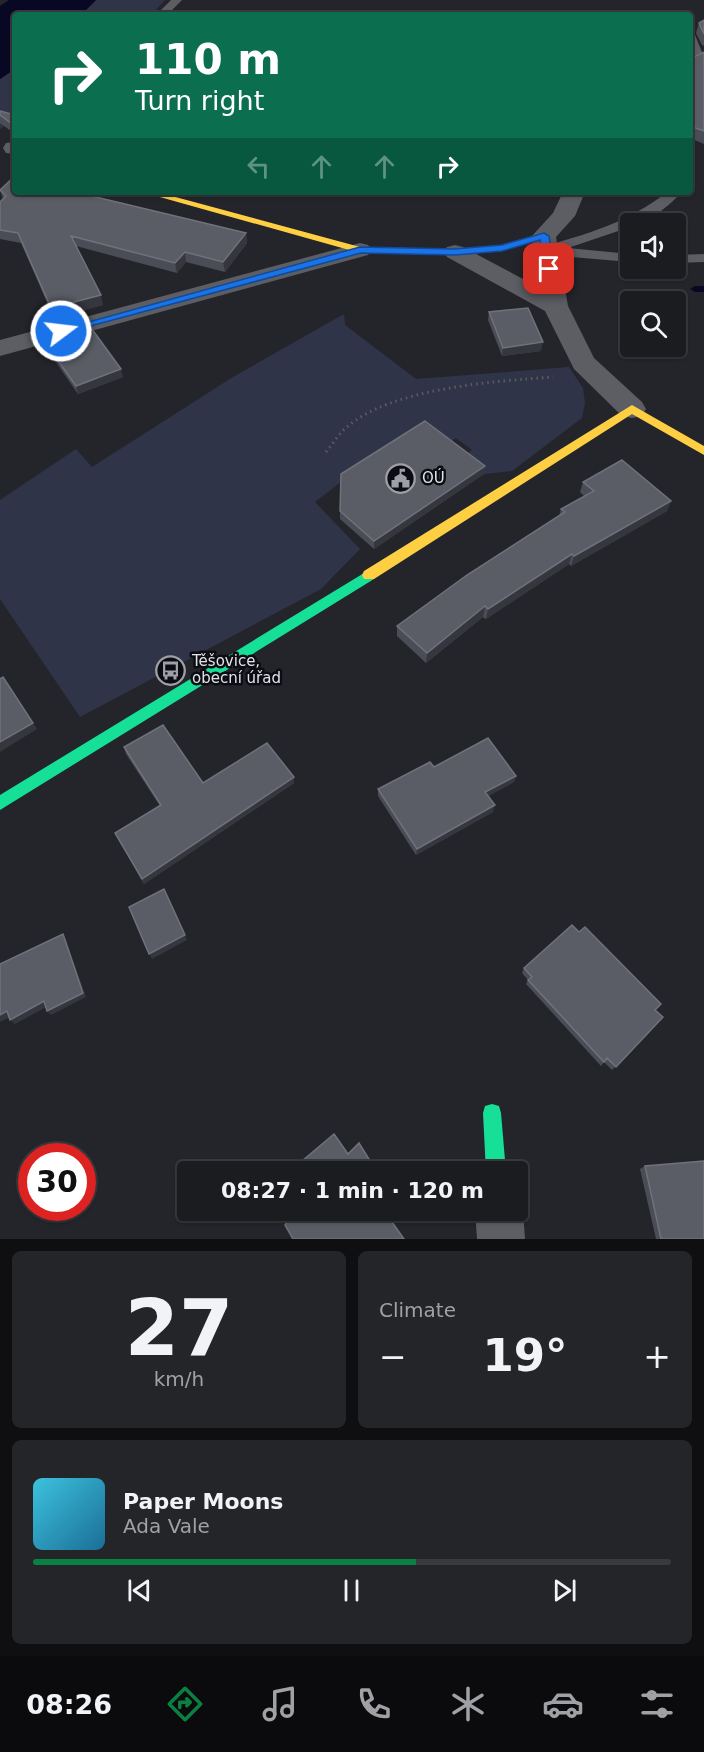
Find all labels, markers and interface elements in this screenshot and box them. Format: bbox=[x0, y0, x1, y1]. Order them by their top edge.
text: 110 m bbox=[135, 35, 281, 84]
icon: right bbox=[36, 36, 114, 114]
text: Turn right bbox=[135, 85, 264, 116]
icon: left bbox=[242, 150, 275, 183]
icon: ahead bbox=[305, 150, 338, 183]
icon: ahead bbox=[368, 150, 401, 183]
icon: right bbox=[431, 150, 464, 183]
map controls bbox=[620, 213, 686, 357]
button: sound bbox=[620, 213, 686, 279]
pin bbox=[523, 243, 574, 294]
icon: arrive bbox=[532, 252, 565, 285]
button: search bbox=[620, 291, 686, 357]
position arrow bbox=[29, 299, 93, 363]
public building icon: OÚ bbox=[385, 462, 417, 494]
place label: OÚ bbox=[422, 468, 445, 487]
place label: Těšovice, obecní úřad bbox=[191, 652, 281, 687]
bus stop icon: Těšovice, obecní úřad bbox=[155, 654, 187, 686]
speed limit sign: 30 bbox=[18, 1143, 96, 1221]
text: 08:27 · 1 min · 120 m bbox=[221, 1178, 484, 1203]
text: 27 bbox=[125, 1283, 233, 1373]
text: Climate bbox=[379, 1298, 456, 1322]
text: 19° bbox=[482, 1329, 568, 1382]
text: − bbox=[379, 1337, 407, 1376]
text: + bbox=[643, 1337, 671, 1376]
text: km/h bbox=[154, 1367, 204, 1391]
text: Paper Moons bbox=[123, 1489, 283, 1514]
text: Ada Vale bbox=[123, 1514, 210, 1538]
icon: previous bbox=[123, 1574, 156, 1607]
icon: pause bbox=[335, 1574, 368, 1607]
icon: next bbox=[548, 1574, 581, 1607]
icon: directions bbox=[164, 1683, 206, 1725]
icon: music bbox=[259, 1683, 301, 1725]
icon: phone bbox=[353, 1683, 395, 1725]
icon: climate bbox=[447, 1683, 489, 1725]
icon: car bbox=[542, 1683, 584, 1725]
icon: filters bbox=[636, 1683, 678, 1725]
text: 08:26 bbox=[26, 1689, 112, 1720]

